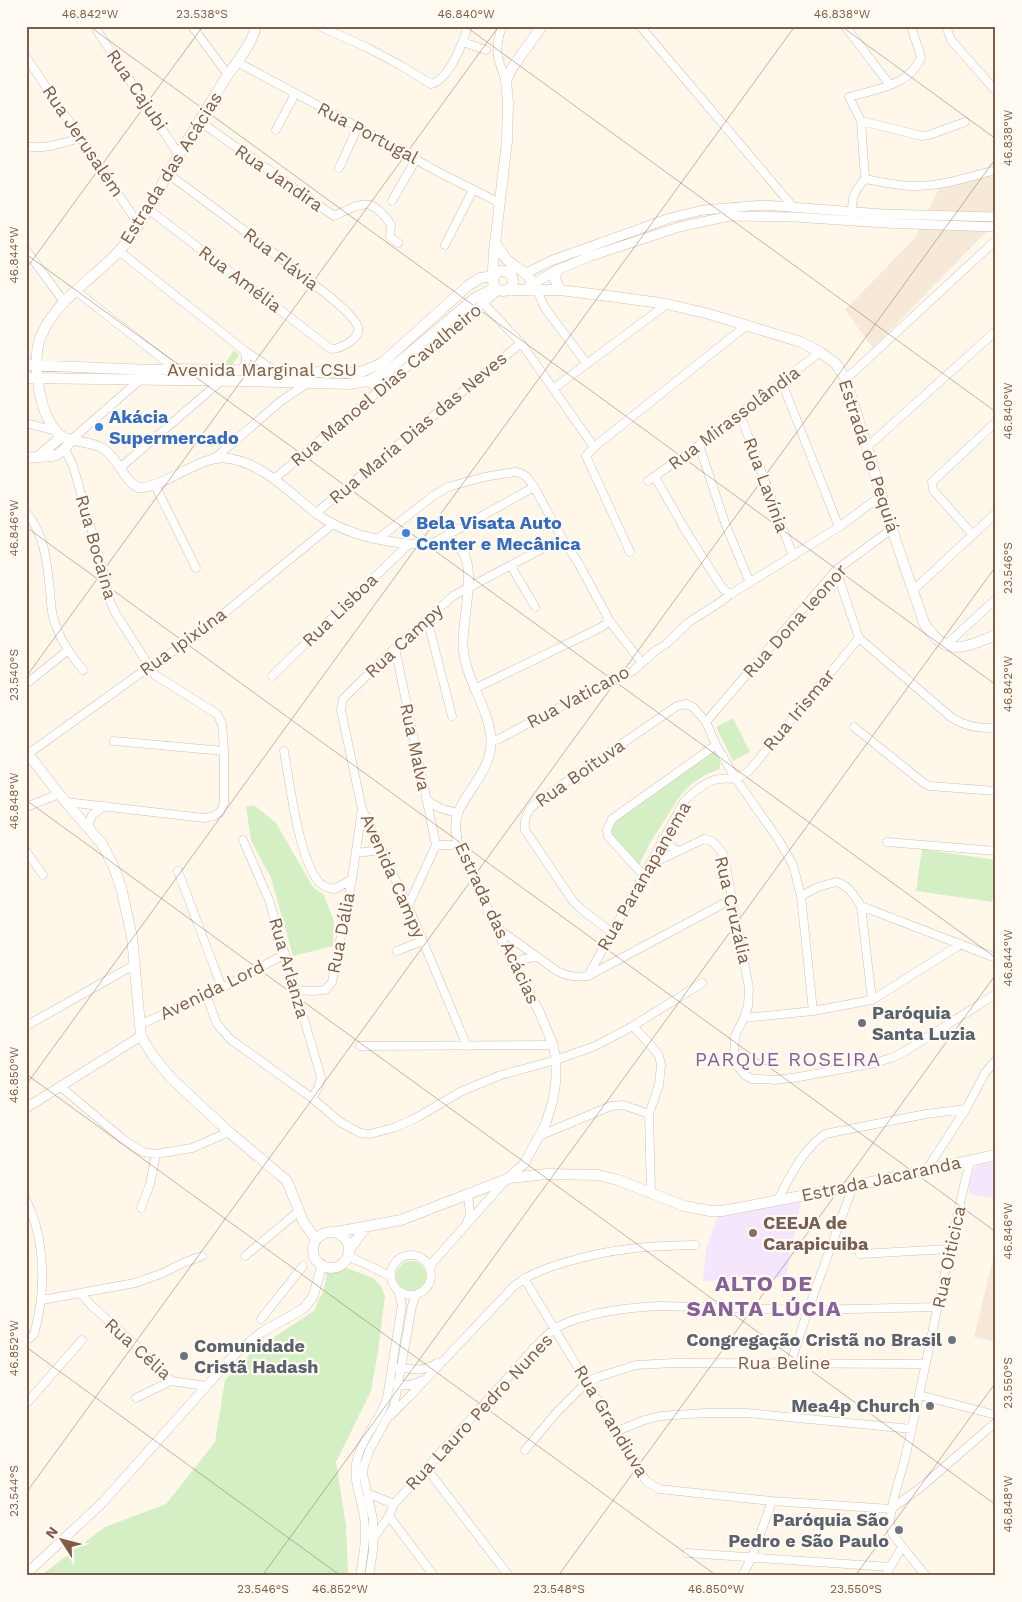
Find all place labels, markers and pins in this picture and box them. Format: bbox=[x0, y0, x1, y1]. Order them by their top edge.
place label: Akácia Supermercado bbox=[109, 406, 239, 448]
marker: Akácia Supermercado bbox=[93, 421, 105, 433]
place label: Bela Visata Auto Center e Mecânica bbox=[416, 512, 581, 554]
marker: Bela Visata Auto Center e Mecânica bbox=[400, 527, 412, 539]
place label: Paróquia Santa Luzia bbox=[872, 1002, 976, 1044]
marker: Paróquia Santa Luzia bbox=[856, 1017, 868, 1029]
place label: CEEJA de Carapicuiba bbox=[763, 1212, 869, 1254]
marker: CEEJA de Carapicuiba bbox=[747, 1227, 759, 1239]
place label: Congregação Cristã no Brasil bbox=[686, 1329, 942, 1350]
marker: Congregação Cristã no Brasil bbox=[946, 1334, 958, 1346]
place label: Comunidade Cristã Hadash bbox=[194, 1335, 318, 1377]
marker: Comunidade Cristã Hadash bbox=[178, 1350, 190, 1362]
place label: Mea4p Church bbox=[791, 1395, 920, 1416]
marker: Mea4p Church bbox=[924, 1400, 936, 1412]
place label: Paróquia São Pedro e São Paulo bbox=[728, 1509, 889, 1551]
marker: Paróquia São Pedro e São Paulo bbox=[893, 1524, 905, 1536]

